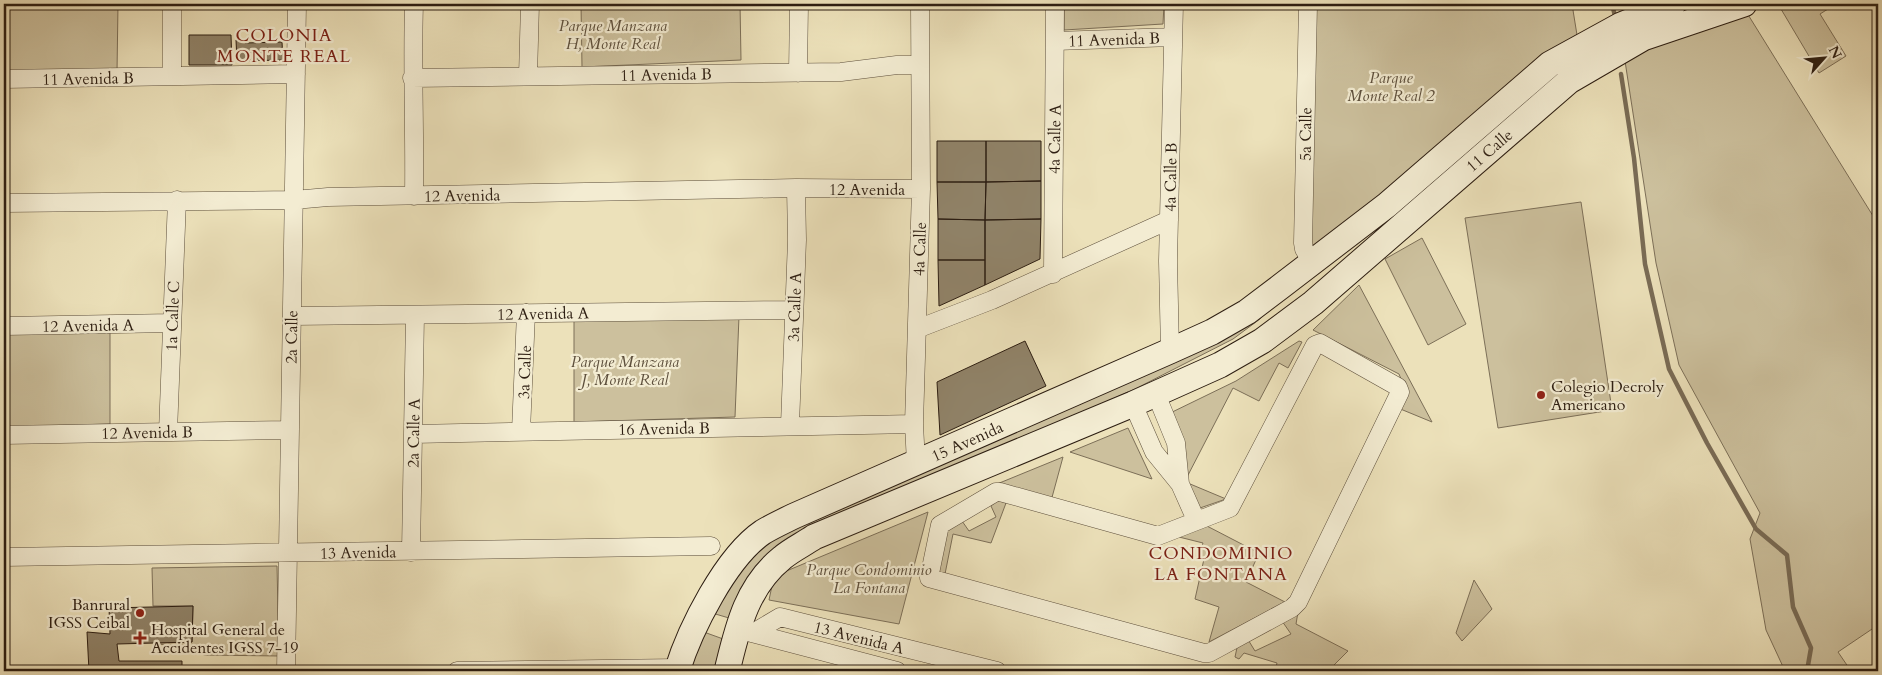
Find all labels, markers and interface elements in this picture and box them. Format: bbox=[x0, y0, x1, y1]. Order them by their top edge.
park label: Parque Manzana H, Monte Real bbox=[559, 15, 667, 55]
district label: COLONIA MONTE REAL bbox=[217, 23, 351, 69]
street label: 11 Avenida B bbox=[1068, 27, 1160, 53]
north arrow bbox=[1800, 32, 1850, 82]
text: N bbox=[1824, 43, 1846, 62]
street label: 11 Avenida B bbox=[620, 63, 712, 87]
street label: 11 Avenida B bbox=[42, 67, 134, 91]
park label: Parque Monte Real 2 bbox=[1347, 67, 1435, 107]
street label: 4a Calle A bbox=[1043, 103, 1067, 174]
street label: 5a Calle bbox=[1295, 107, 1317, 161]
street label: 11 Calle bbox=[1462, 124, 1518, 177]
street label: 4a Calle B bbox=[1159, 142, 1183, 212]
street label: 12 Avenida bbox=[829, 179, 905, 201]
street label: 12 Avenida bbox=[424, 184, 501, 208]
street label: 4a Calle bbox=[908, 222, 932, 276]
street label: 3a Calle A bbox=[783, 271, 807, 342]
street label: 1a Calle C bbox=[161, 280, 185, 352]
street label: 12 Avenida A bbox=[497, 302, 590, 326]
street label: 2a Calle bbox=[281, 310, 303, 364]
street label: 12 Avenida A bbox=[42, 314, 135, 338]
street label: 3a Calle bbox=[513, 345, 537, 399]
park label: Parque Manzana J, Monte Real bbox=[571, 351, 679, 391]
place label: Colegio Decroly Americano bbox=[1551, 376, 1665, 416]
marker: Colegio Decroly Americano bbox=[1535, 389, 1547, 401]
street label: 2a Calle A bbox=[402, 397, 426, 468]
street label: 15 Avenida bbox=[928, 416, 1007, 468]
street label: 16 Avenida B bbox=[618, 417, 710, 441]
street label: 12 Avenida B bbox=[101, 421, 193, 445]
street label: 13 Avenida bbox=[320, 541, 397, 565]
district label: CONDOMINIO LA FONTANA bbox=[1148, 541, 1294, 587]
park label: Parque Condominio La Fontana bbox=[806, 559, 932, 599]
place label: Banrural IGSS Ceibal bbox=[48, 594, 130, 634]
marker: Banrural IGSS Ceibal bbox=[134, 607, 146, 619]
street label: 13 Avenida A bbox=[811, 616, 907, 660]
place label: Hospital General de Accidentes IGSS 7-19 bbox=[151, 619, 299, 659]
marker: Hospital General de Accidentes IGSS 7-19 bbox=[133, 631, 147, 645]

